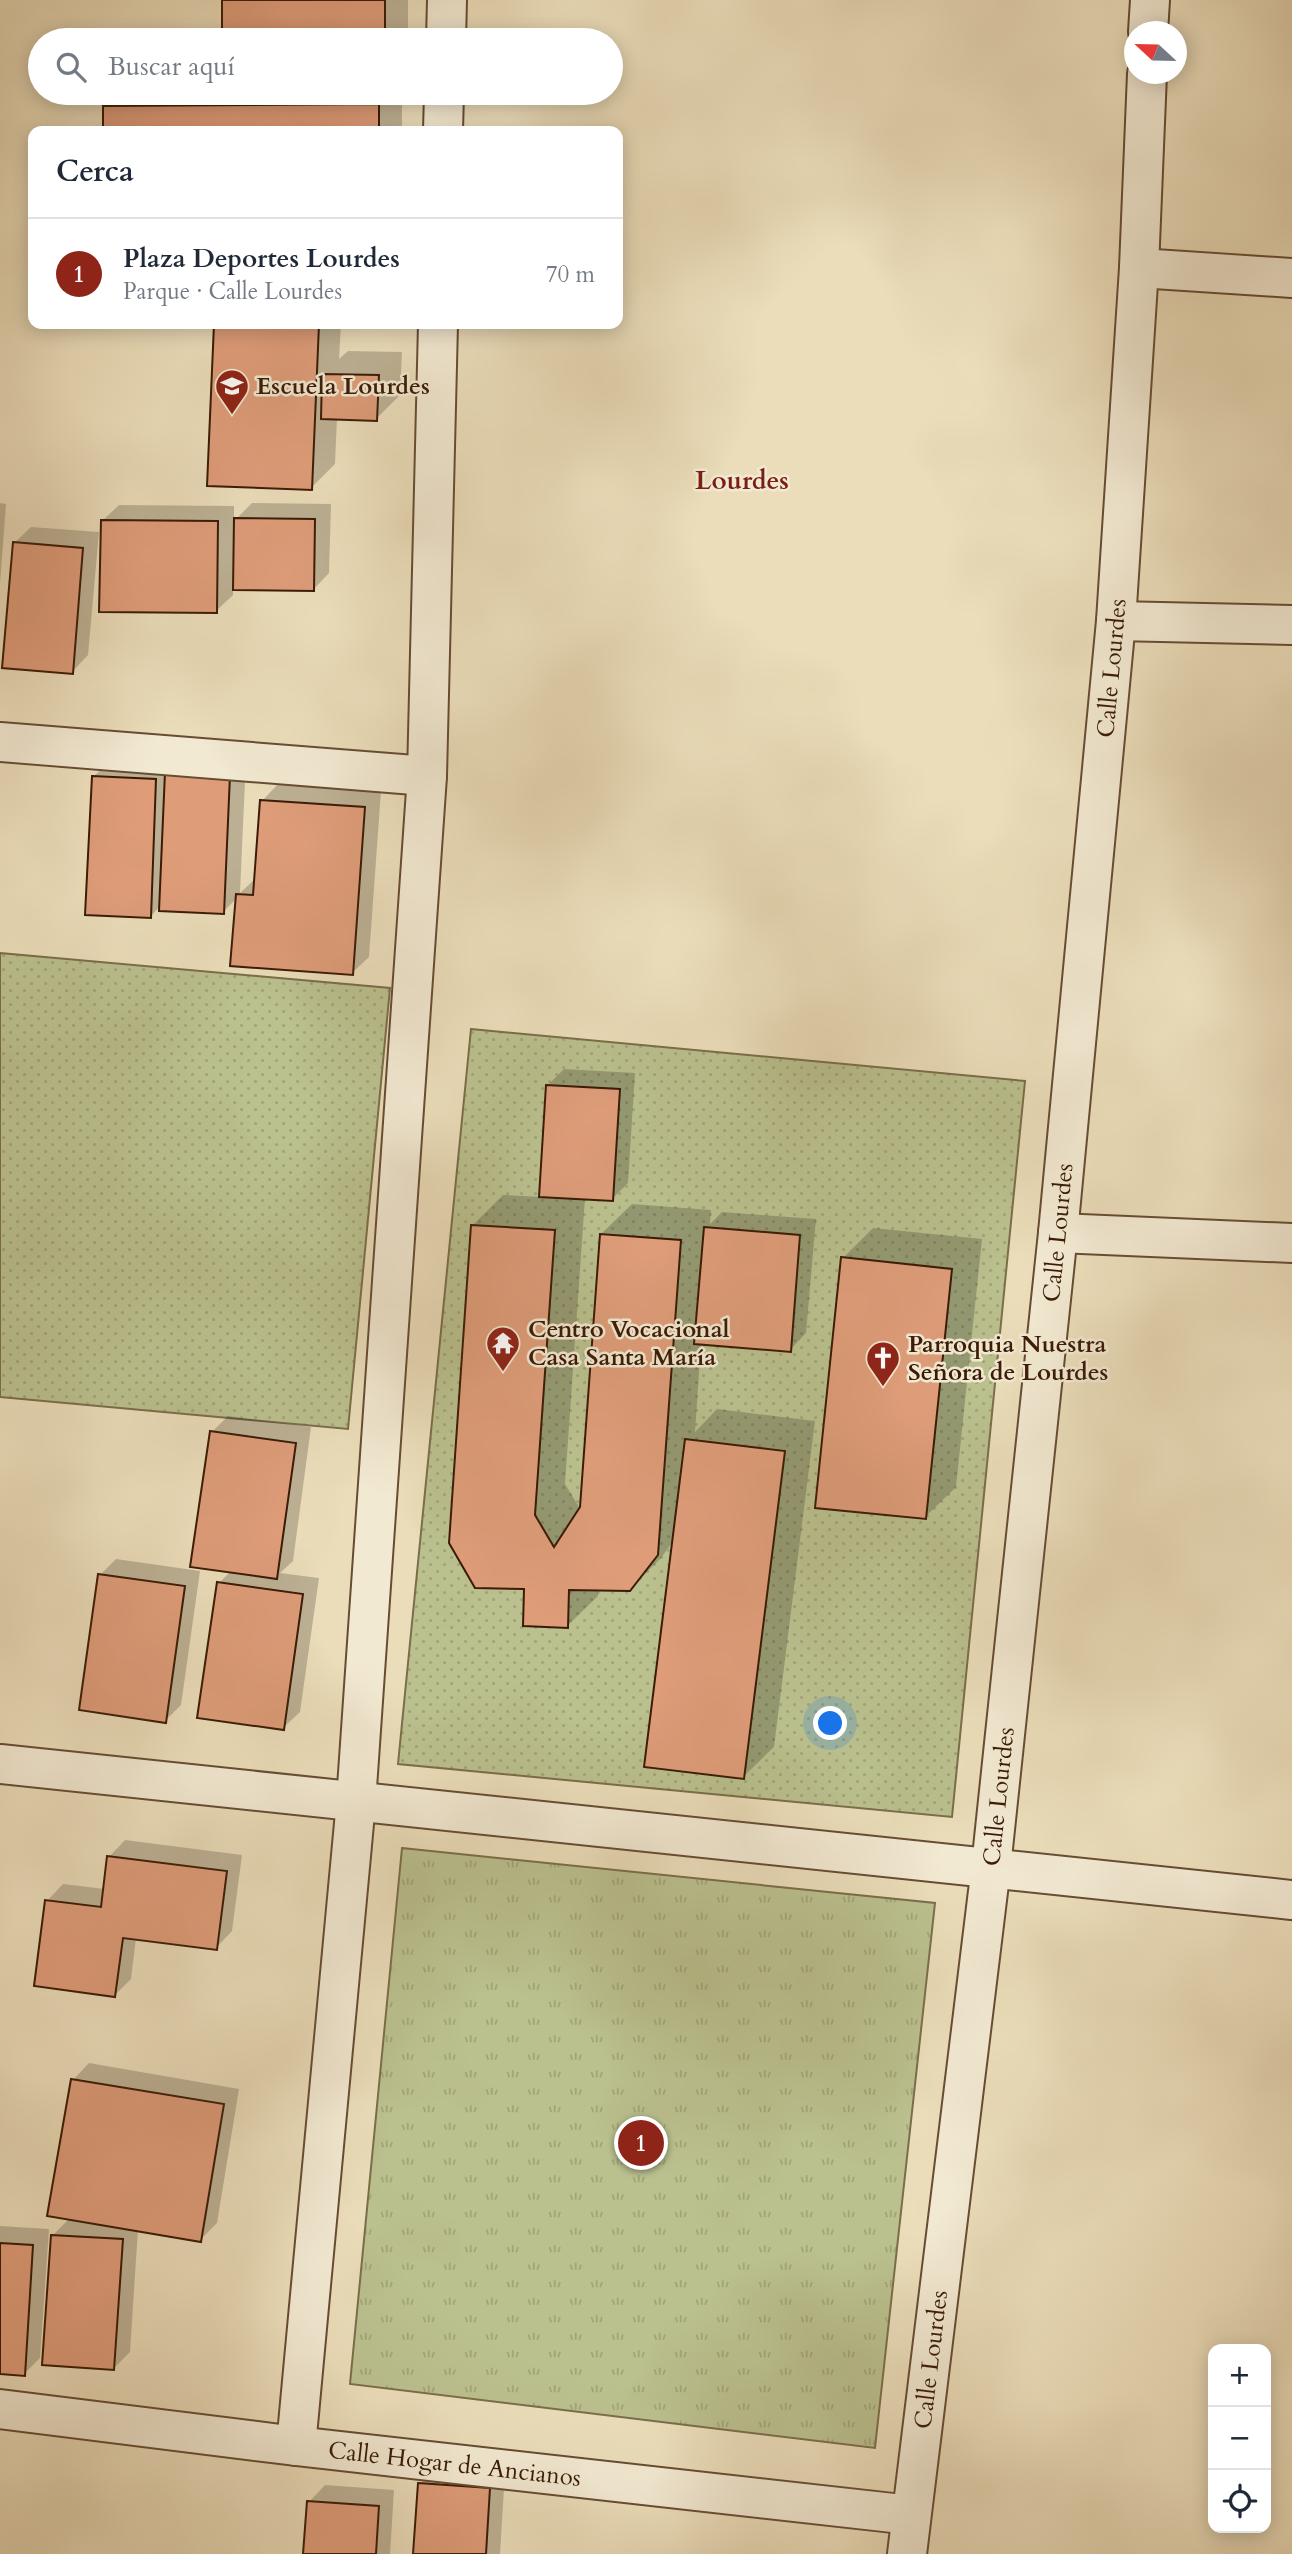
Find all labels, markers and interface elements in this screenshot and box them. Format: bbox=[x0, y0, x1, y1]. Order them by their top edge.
north arrow bbox=[1124, 21, 1187, 84]
search box bbox=[28, 28, 623, 105]
icon: search bbox=[52, 48, 90, 86]
text: Buscar aquí bbox=[108, 49, 235, 84]
text: Cerca bbox=[56, 151, 134, 192]
text: Plaza Deportes Lourdes bbox=[123, 241, 400, 276]
text: 1 bbox=[73, 259, 85, 290]
text: 70 m bbox=[546, 259, 595, 290]
text: Parque · Calle Lourdes bbox=[123, 276, 342, 307]
school or university icon: Escuela Lourdes bbox=[213, 367, 251, 416]
place label: Escuela Lourdes bbox=[256, 370, 430, 403]
district label: Lourdes bbox=[695, 463, 789, 498]
street label: Calle Lourdes bbox=[1089, 598, 1134, 739]
street label: Calle Lourdes bbox=[1034, 1162, 1081, 1304]
place label: Centro Vocacional Casa Santa María bbox=[528, 1313, 730, 1374]
temple icon: Centro Vocacional Casa Santa María bbox=[484, 1324, 522, 1373]
place label: Parroquia Nuestra Señora de Lourdes bbox=[908, 1328, 1109, 1389]
church icon: Parroquia Nuestra Señora de Lourdes bbox=[864, 1339, 902, 1388]
your location bbox=[813, 1706, 847, 1740]
street label: Calle Lourdes bbox=[975, 1725, 1022, 1868]
pin: 1 bbox=[618, 2117, 664, 2169]
street label: Calle Lourdes bbox=[906, 2288, 956, 2431]
map controls bbox=[1208, 2344, 1271, 2533]
button: + bbox=[1208, 2344, 1271, 2407]
button: − bbox=[1208, 2407, 1271, 2470]
street label: Calle Hogar de Ancianos bbox=[327, 2433, 583, 2494]
button: locate bbox=[1208, 2470, 1271, 2533]

